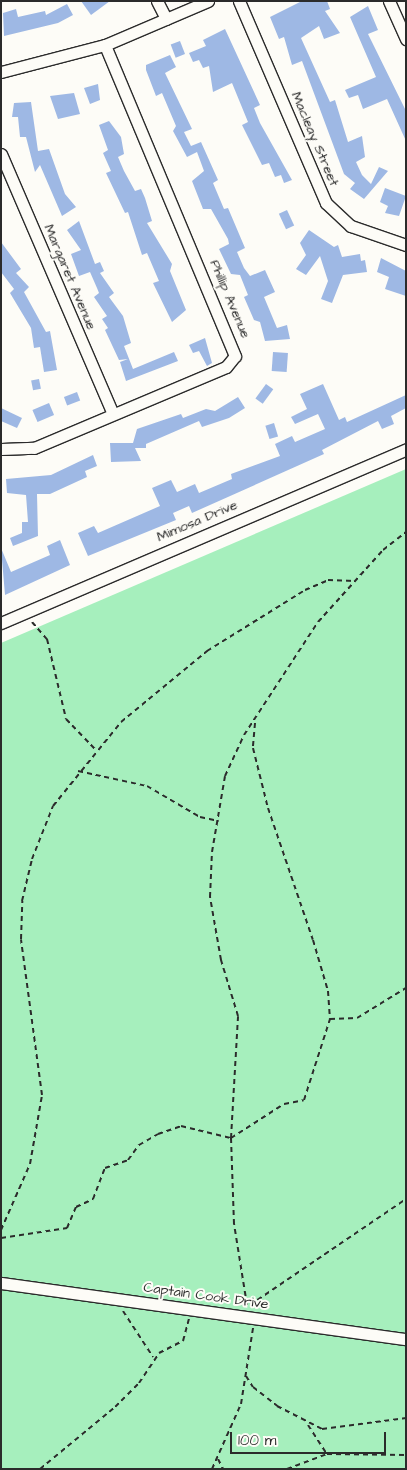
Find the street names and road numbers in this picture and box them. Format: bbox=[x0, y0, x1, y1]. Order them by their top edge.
street label: Macleay Street bbox=[288, 89, 342, 189]
street label: Margaret Avenue bbox=[40, 222, 100, 332]
street label: Phillip Avenue bbox=[206, 257, 254, 341]
street label: Mimosa Drive bbox=[154, 496, 240, 546]
street label: Captain Cook Drive bbox=[142, 1279, 270, 1313]

